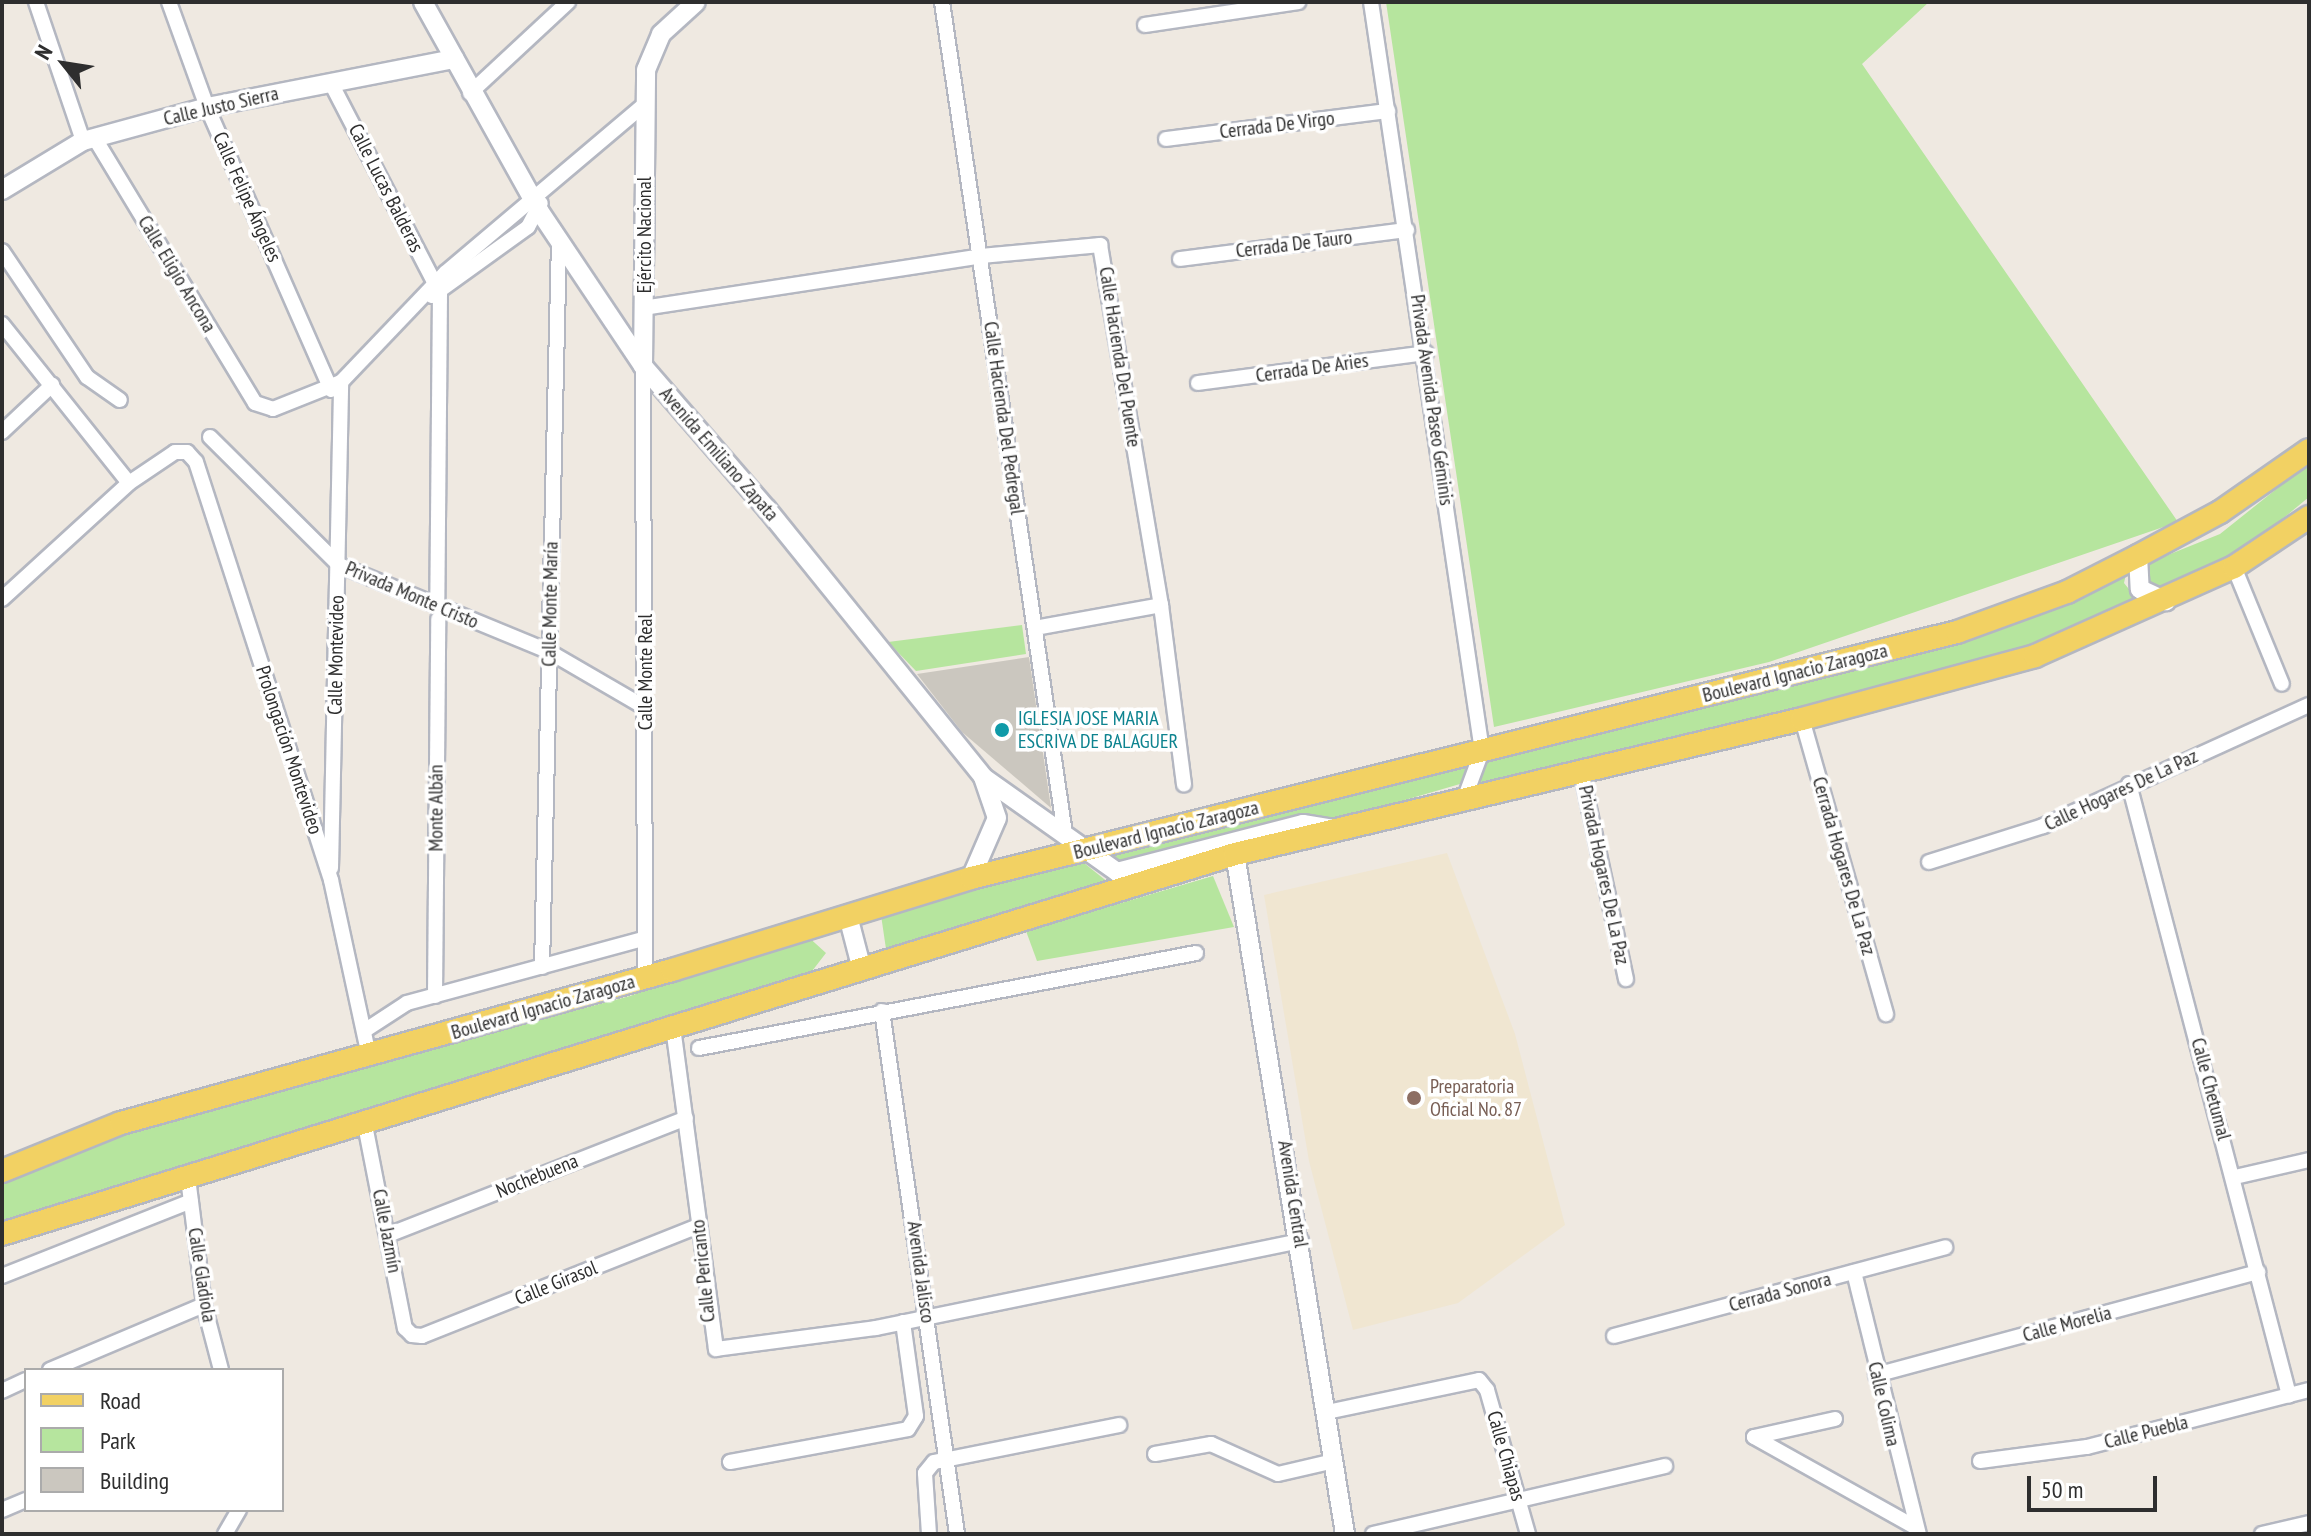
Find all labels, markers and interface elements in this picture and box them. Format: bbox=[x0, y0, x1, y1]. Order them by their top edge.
north arrow bbox=[24, 24, 104, 104]
text: N bbox=[28, 40, 58, 64]
street label: Calle Justo Sierra bbox=[161, 81, 281, 131]
street label: Cerrada De Virgo bbox=[1218, 106, 1336, 144]
street label: Calle Lucas Balderas bbox=[343, 120, 429, 256]
street label: Calle Felipe Ángeles bbox=[208, 128, 286, 266]
street label: Ejército Nacional bbox=[632, 177, 656, 293]
street label: Calle Eligio Ancona bbox=[133, 211, 221, 337]
street label: Cerrada De Tauro bbox=[1234, 225, 1354, 263]
street label: Calle Hacienda Del Puente bbox=[1094, 265, 1146, 449]
street label: Privada Avenida Paseo Géminis bbox=[1405, 293, 1459, 507]
street label: Calle Hacienda Del Pedregal bbox=[979, 320, 1029, 516]
street label: Cerrada De Aries bbox=[1254, 348, 1370, 388]
street label: Avenida Emiliano Zapata bbox=[654, 382, 784, 526]
street label: Calle Monte María bbox=[537, 541, 563, 667]
street label: Privada Monte Cristo bbox=[342, 556, 482, 634]
street label: Calle Montevideo bbox=[323, 595, 349, 715]
street label: Calle Monte Real bbox=[633, 614, 657, 730]
street label: Boulevard Ignacio Zaragoza bbox=[1700, 638, 1890, 708]
street label: Prolongación Montevideo bbox=[250, 663, 328, 837]
place label: IGLESIA JOSE MARIA ESCRIVA DE BALAGUER bbox=[1018, 706, 1179, 753]
marker: IGLESIA JOSE MARIA ESCRIVA DE BALAGUER bbox=[993, 721, 1011, 739]
street label: Calle Hogares De La Paz bbox=[2041, 744, 2201, 836]
street label: Monte Albán bbox=[424, 764, 448, 852]
street label: Cerrada Hogares De La Paz bbox=[1807, 774, 1881, 958]
street label: Privada Hogares De La Paz bbox=[1573, 783, 1635, 967]
street label: Boulevard Ignacio Zaragoza bbox=[1071, 795, 1261, 865]
street label: Boulevard Ignacio Zaragoza bbox=[448, 969, 638, 1045]
street label: Calle Chetumal bbox=[2186, 1035, 2236, 1143]
place label: Preparatoria Oficial No. 87 bbox=[1430, 1074, 1523, 1121]
marker: Preparatoria Oficial No. 87 bbox=[1405, 1089, 1423, 1107]
street label: Avenida Central bbox=[1273, 1139, 1313, 1249]
street label: Nochebuena bbox=[493, 1149, 581, 1203]
street label: Calle Jazmín bbox=[367, 1187, 407, 1275]
street label: Calle Pericanto bbox=[686, 1218, 720, 1324]
street label: Avenida Jalisco bbox=[902, 1219, 940, 1325]
street label: Calle Gladiola bbox=[183, 1226, 221, 1324]
street label: Calle Girasol bbox=[511, 1256, 601, 1310]
street label: Cerrada Sonora bbox=[1726, 1267, 1834, 1317]
street label: Calle Morelia bbox=[2020, 1301, 2114, 1347]
street label: Calle Colima bbox=[1863, 1359, 1905, 1449]
legend bbox=[24, 1368, 284, 1512]
text: Road bbox=[100, 1385, 141, 1416]
street label: Calle Chiapas bbox=[1482, 1408, 1530, 1504]
street label: Calle Puebla bbox=[2102, 1410, 2190, 1454]
text: Park bbox=[100, 1425, 136, 1456]
scale bar bbox=[2031, 1460, 2161, 1510]
text: Building bbox=[100, 1465, 169, 1496]
text: 50 m bbox=[2041, 1474, 2083, 1505]

